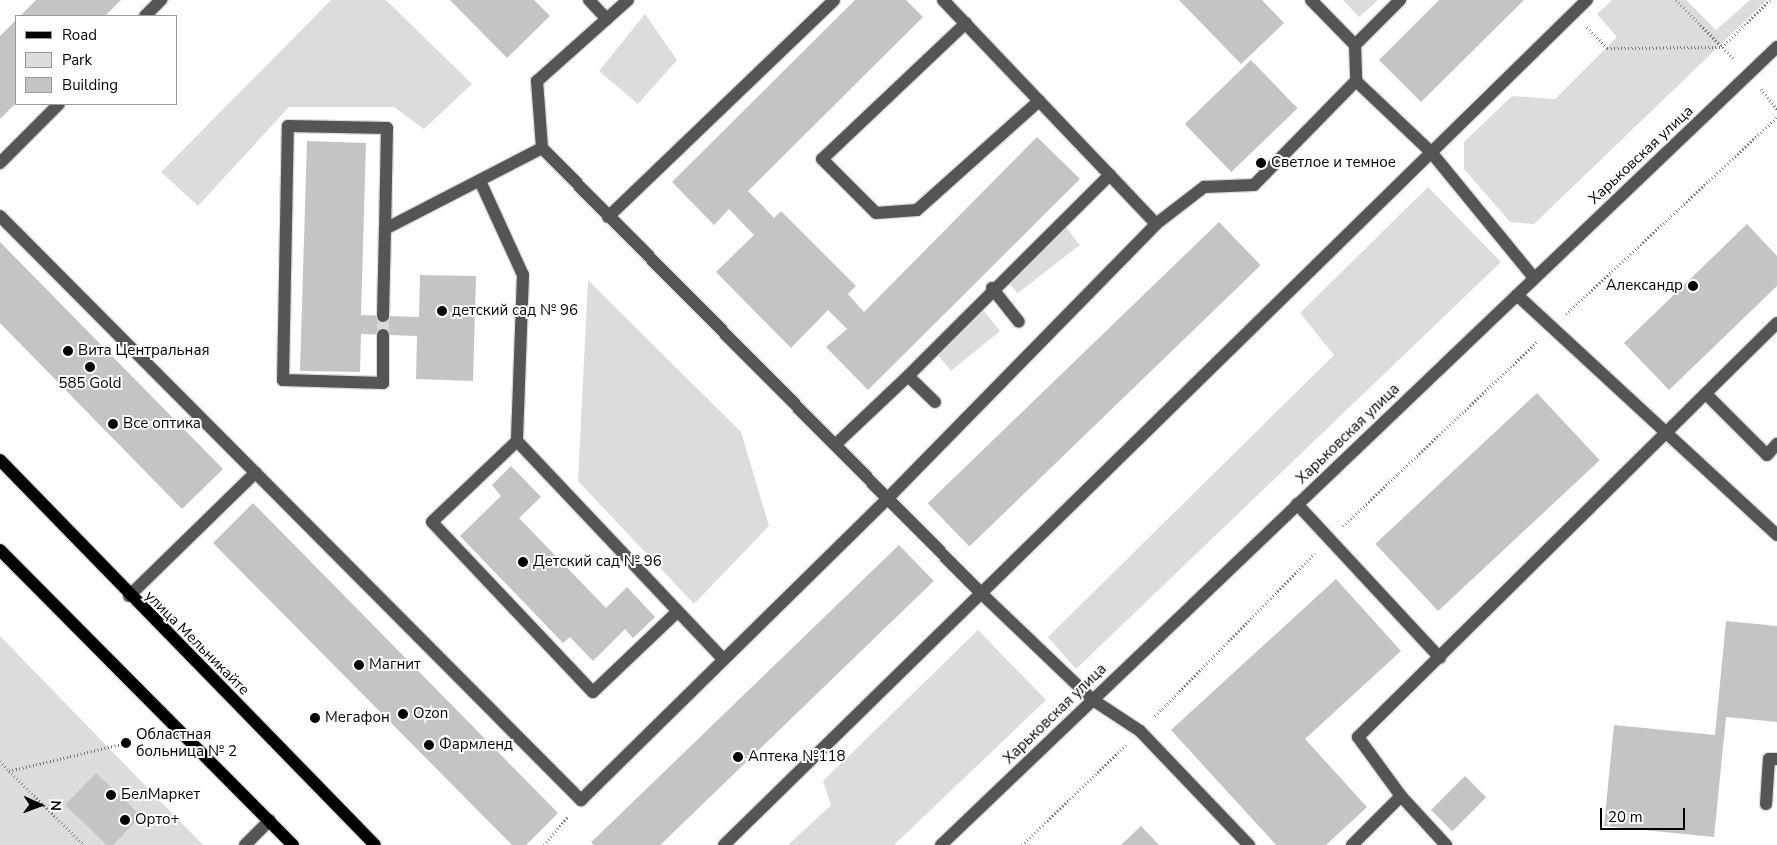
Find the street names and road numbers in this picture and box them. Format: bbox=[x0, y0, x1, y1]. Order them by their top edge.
street label: Харьковская улица bbox=[1585, 102, 1697, 208]
street label: Харьковская улица bbox=[1293, 380, 1403, 488]
street label: улица Мельникайте bbox=[141, 587, 253, 699]
street label: Харьковская улица bbox=[1000, 660, 1110, 768]

